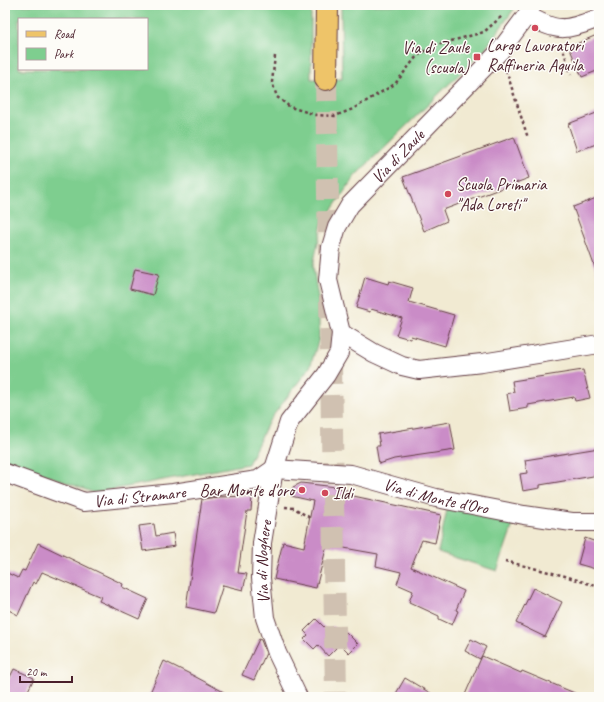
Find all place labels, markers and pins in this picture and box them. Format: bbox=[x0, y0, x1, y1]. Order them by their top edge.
marker: Largo Lavoratori Raffineria Aquila bbox=[530, 23, 540, 33]
place label: Largo Lavoratori Raffineria Aquila bbox=[487, 35, 585, 76]
place label: Via di Zaule (scuola) bbox=[402, 37, 470, 78]
marker: Via di Zaule (scuola) bbox=[472, 52, 482, 62]
place label: Scuola Primaria "Ada Loreti" bbox=[456, 174, 548, 215]
marker: Scuola Primaria "Ada Loreti" bbox=[443, 189, 453, 199]
place label: Bar Monte d'oro bbox=[200, 480, 296, 501]
place label: Ildi bbox=[333, 483, 355, 504]
marker: Bar Monte d'oro bbox=[297, 485, 307, 495]
marker: Ildi bbox=[320, 488, 330, 498]

